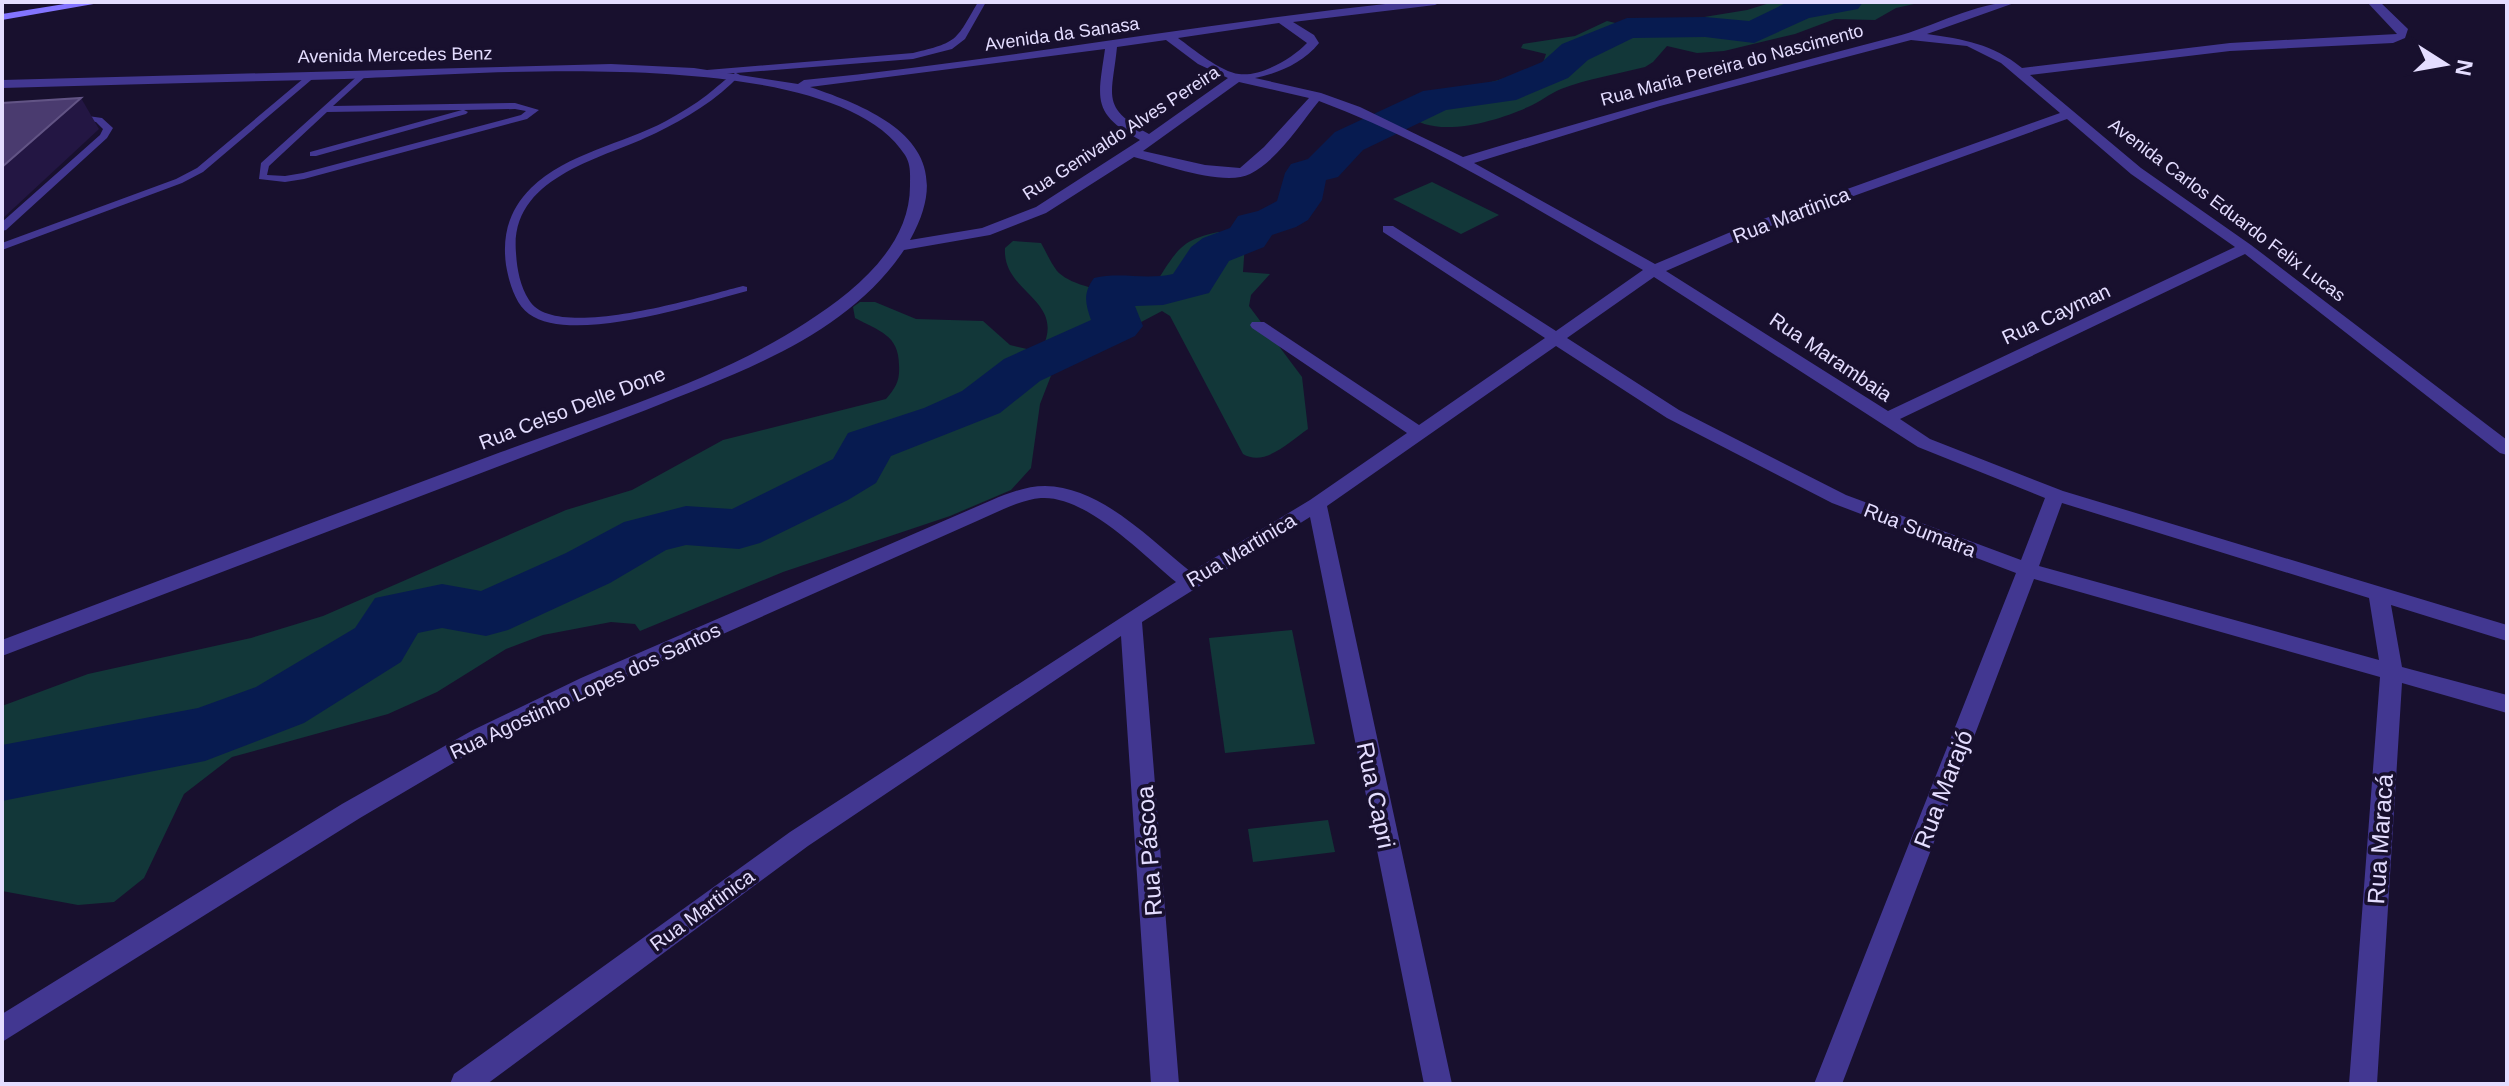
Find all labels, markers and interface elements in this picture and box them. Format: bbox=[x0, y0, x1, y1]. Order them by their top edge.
street label: Avenida da Sanasa bbox=[983, 13, 1142, 55]
street label: Rua Maria Pereira do Nascimento bbox=[1598, 20, 1866, 110]
north arrow bbox=[2405, 24, 2485, 104]
street label: Avenida Mercedes Benz bbox=[297, 43, 493, 67]
text: N bbox=[2450, 58, 2478, 78]
street label: Rua Genivaldo Alves Pereira bbox=[1019, 61, 1224, 204]
street label: Avenida Carlos Eduardo Felix Lucas bbox=[2105, 114, 2349, 306]
street label: Rua Martinica bbox=[1729, 182, 1853, 247]
street label: Rua Cayman bbox=[1998, 279, 2114, 349]
street label: Rua Marambaia bbox=[1766, 308, 1897, 406]
street label: Rua Celso Delle Done bbox=[476, 362, 668, 454]
street label: Rua Sumatra bbox=[1861, 499, 1980, 562]
street label: Rua Martinica bbox=[1182, 508, 1300, 591]
street label: Rua Agostinho Lopes dos Santos bbox=[446, 619, 724, 763]
street label: Rua Marajó bbox=[1908, 726, 1978, 852]
street label: Rua Capri bbox=[1352, 739, 1400, 851]
street label: Rua Maracá bbox=[2362, 772, 2398, 905]
street label: Rua Páscoa bbox=[1131, 784, 1167, 917]
street label: Rua Martinica bbox=[646, 864, 759, 955]

